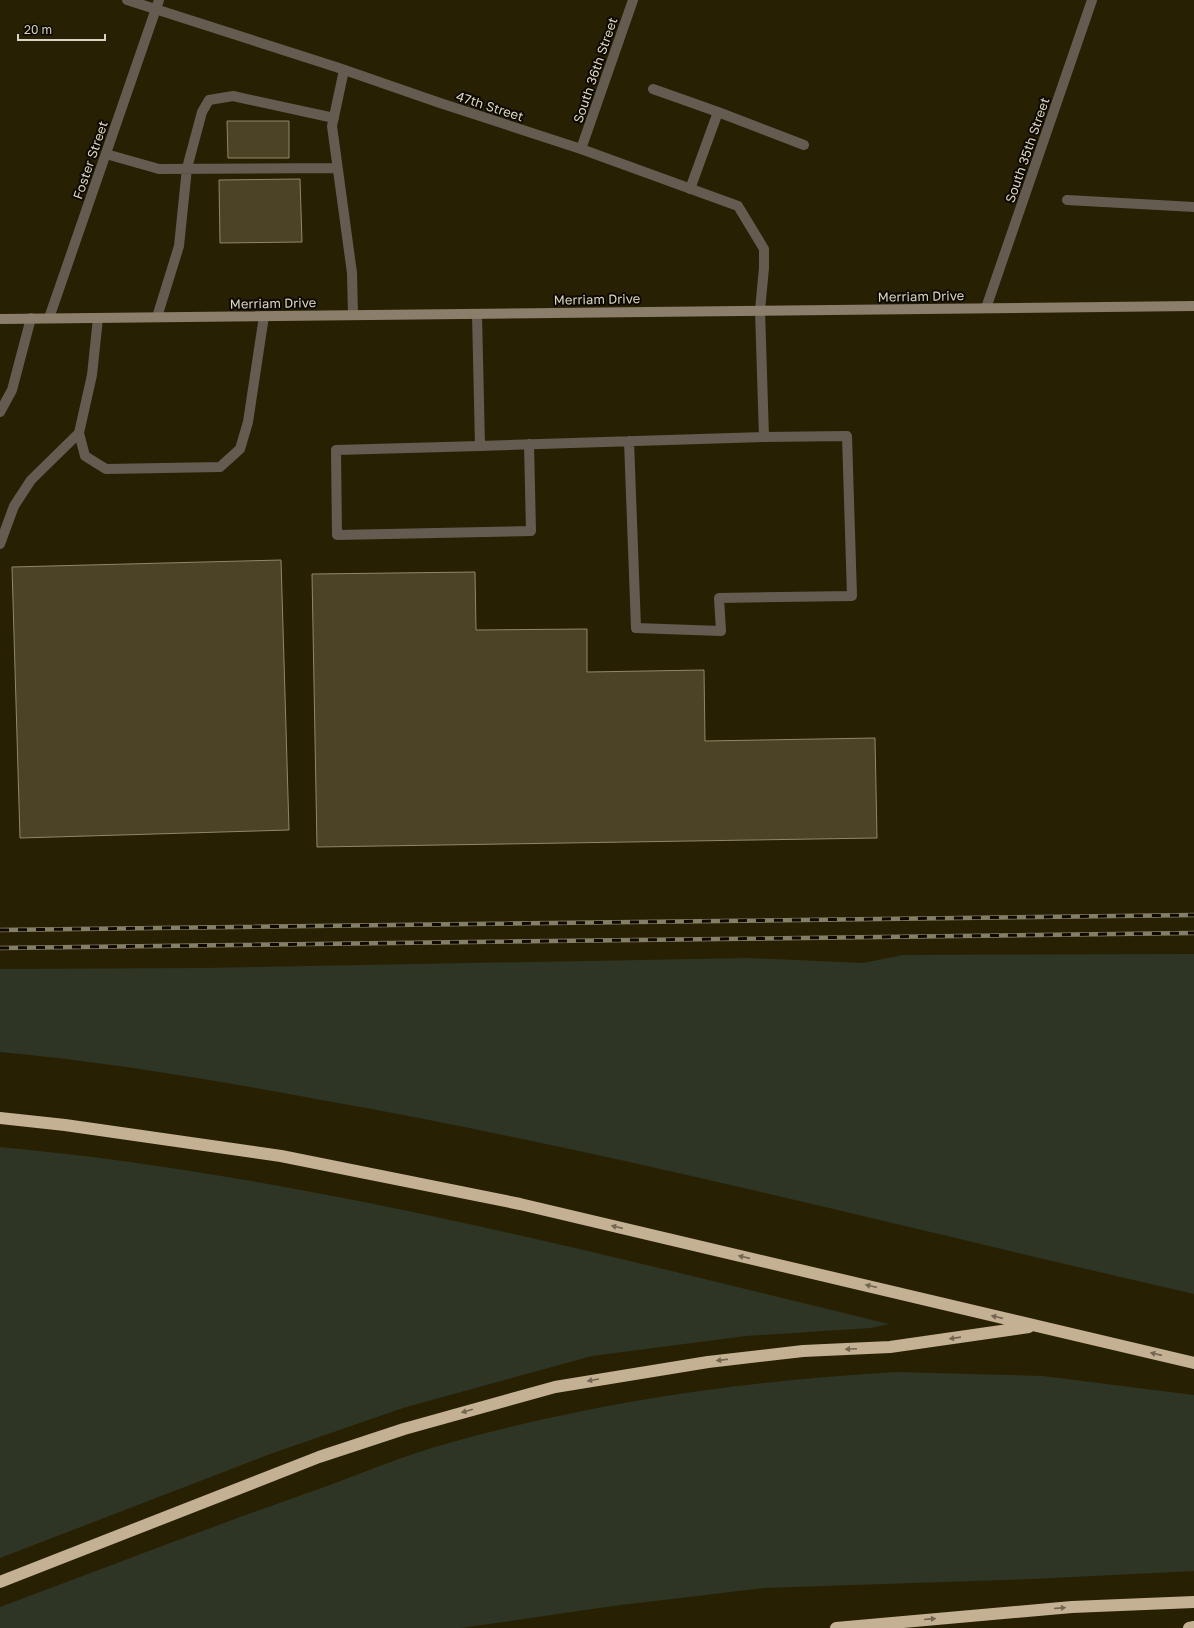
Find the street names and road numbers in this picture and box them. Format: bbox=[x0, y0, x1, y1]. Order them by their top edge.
street label: South 36th Street bbox=[569, 15, 621, 125]
street label: 47th Street bbox=[454, 88, 526, 124]
street label: South 35th Street bbox=[1001, 95, 1053, 205]
street label: Foster Street bbox=[69, 119, 111, 201]
street label: Merriam Drive bbox=[878, 287, 964, 305]
street label: Merriam Drive bbox=[554, 290, 640, 308]
street label: Merriam Drive bbox=[230, 294, 316, 312]

